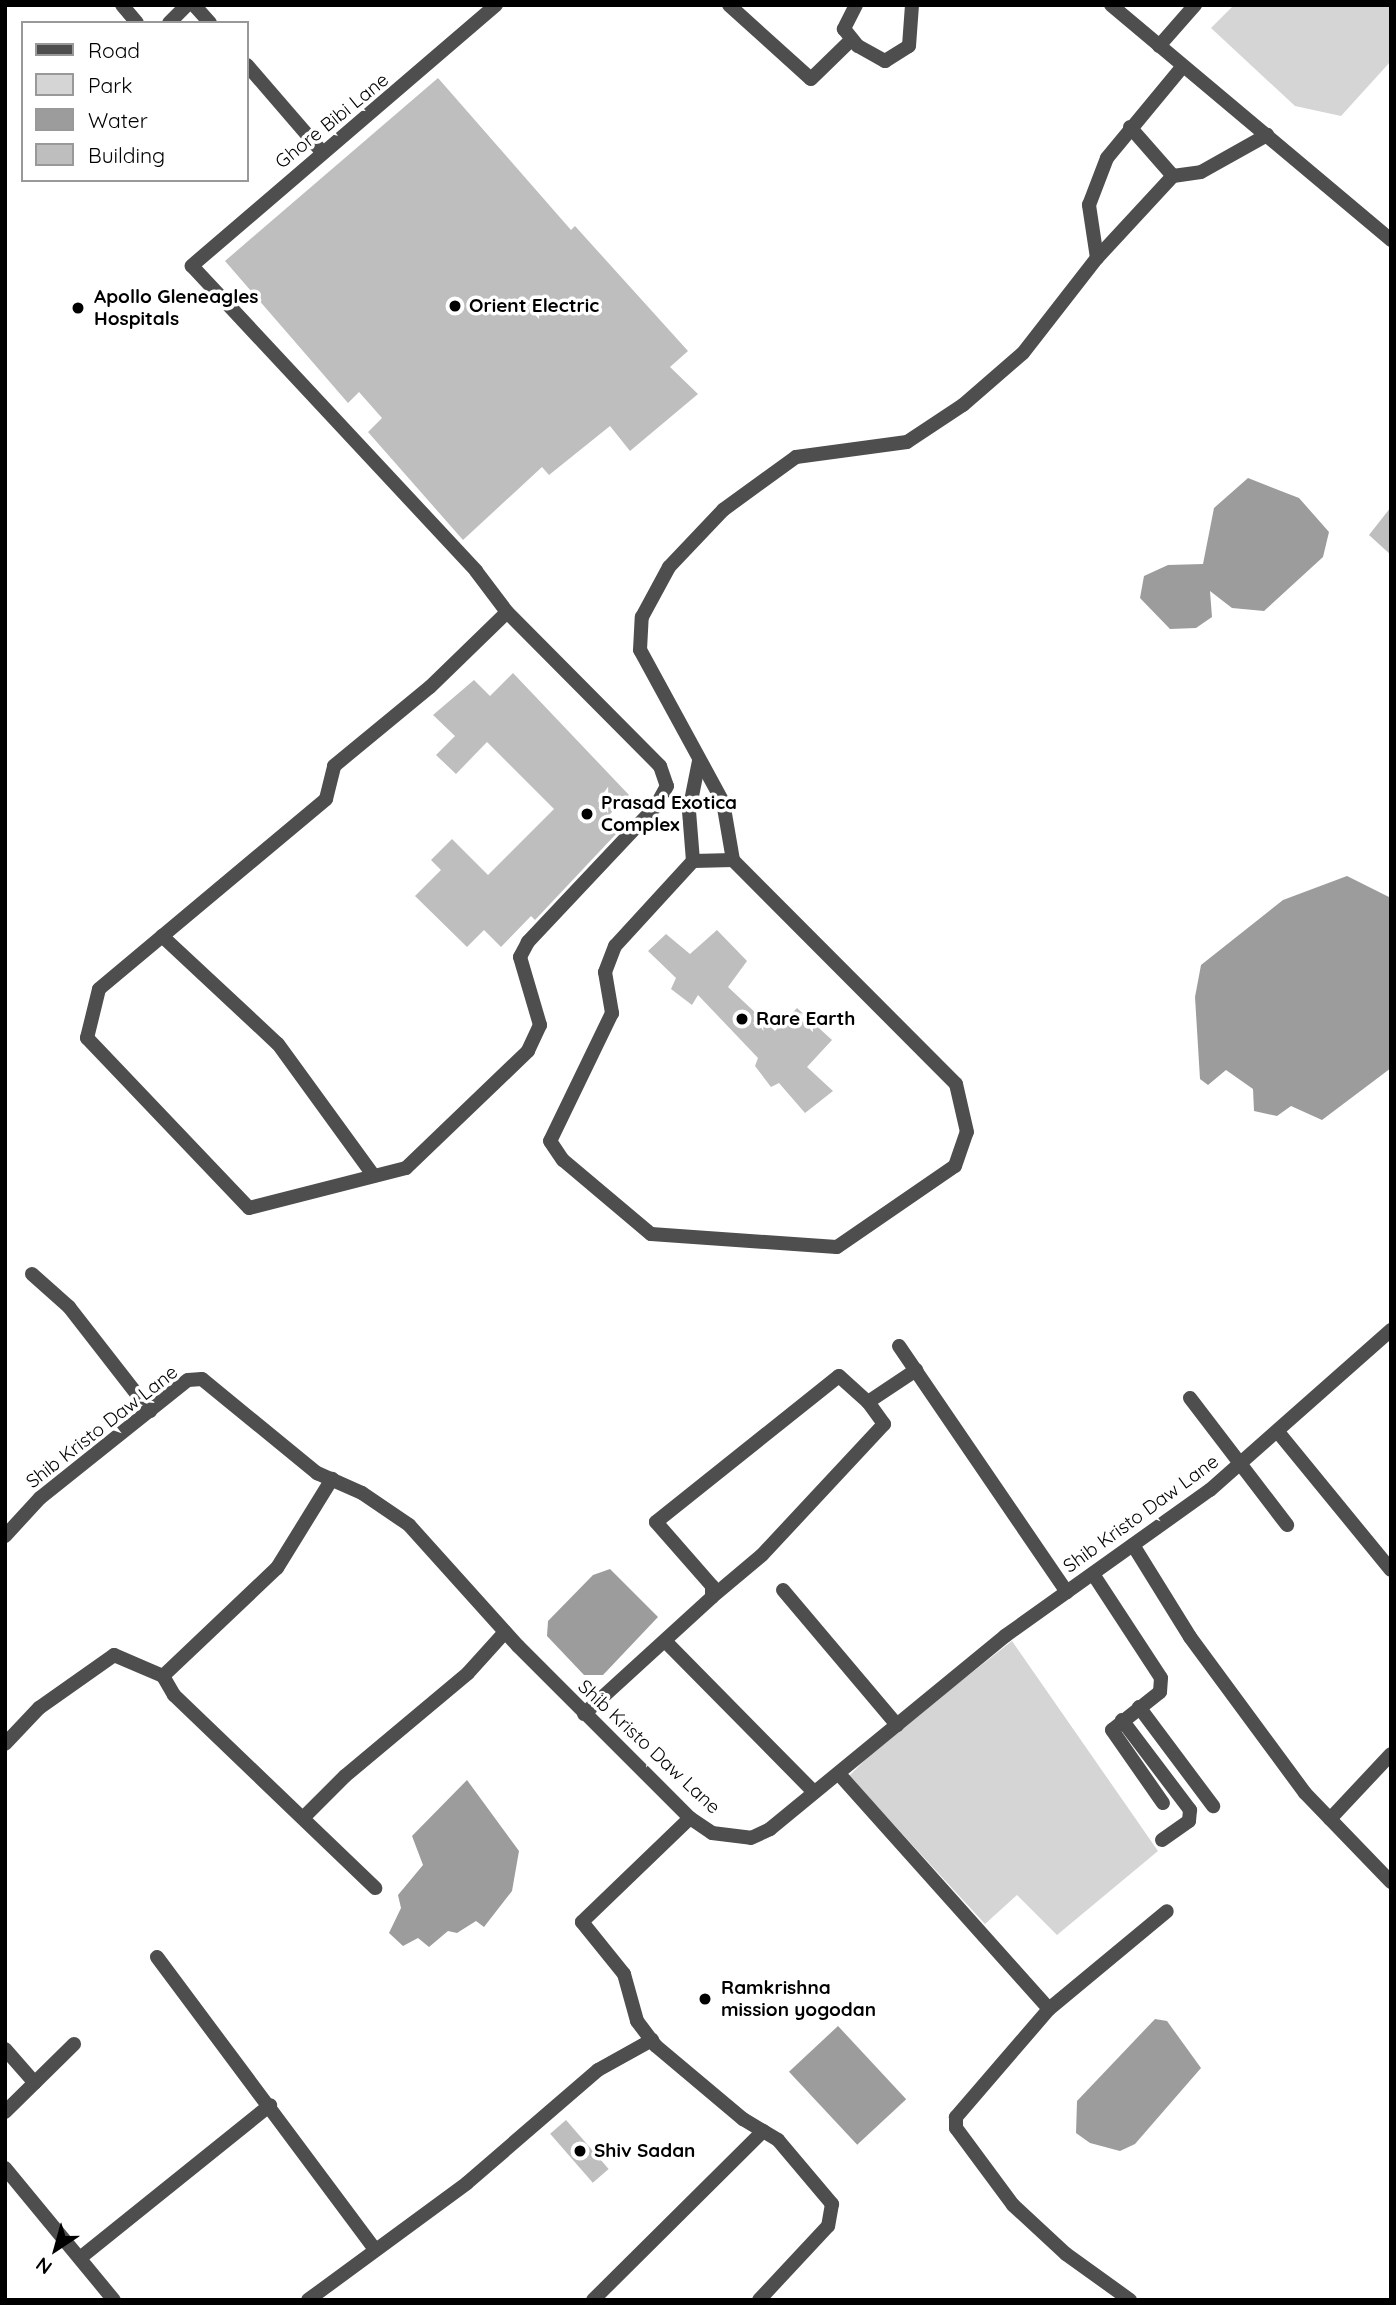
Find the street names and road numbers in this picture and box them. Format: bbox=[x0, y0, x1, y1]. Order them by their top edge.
street label: Ghore Bibi Lane bbox=[271, 68, 393, 174]
street label: Shib Kristo Daw Lane bbox=[22, 1361, 182, 1493]
street label: Shib Kristo Daw Lane bbox=[1059, 1450, 1223, 1578]
street label: Shib Kristo Daw Lane bbox=[573, 1675, 725, 1819]

